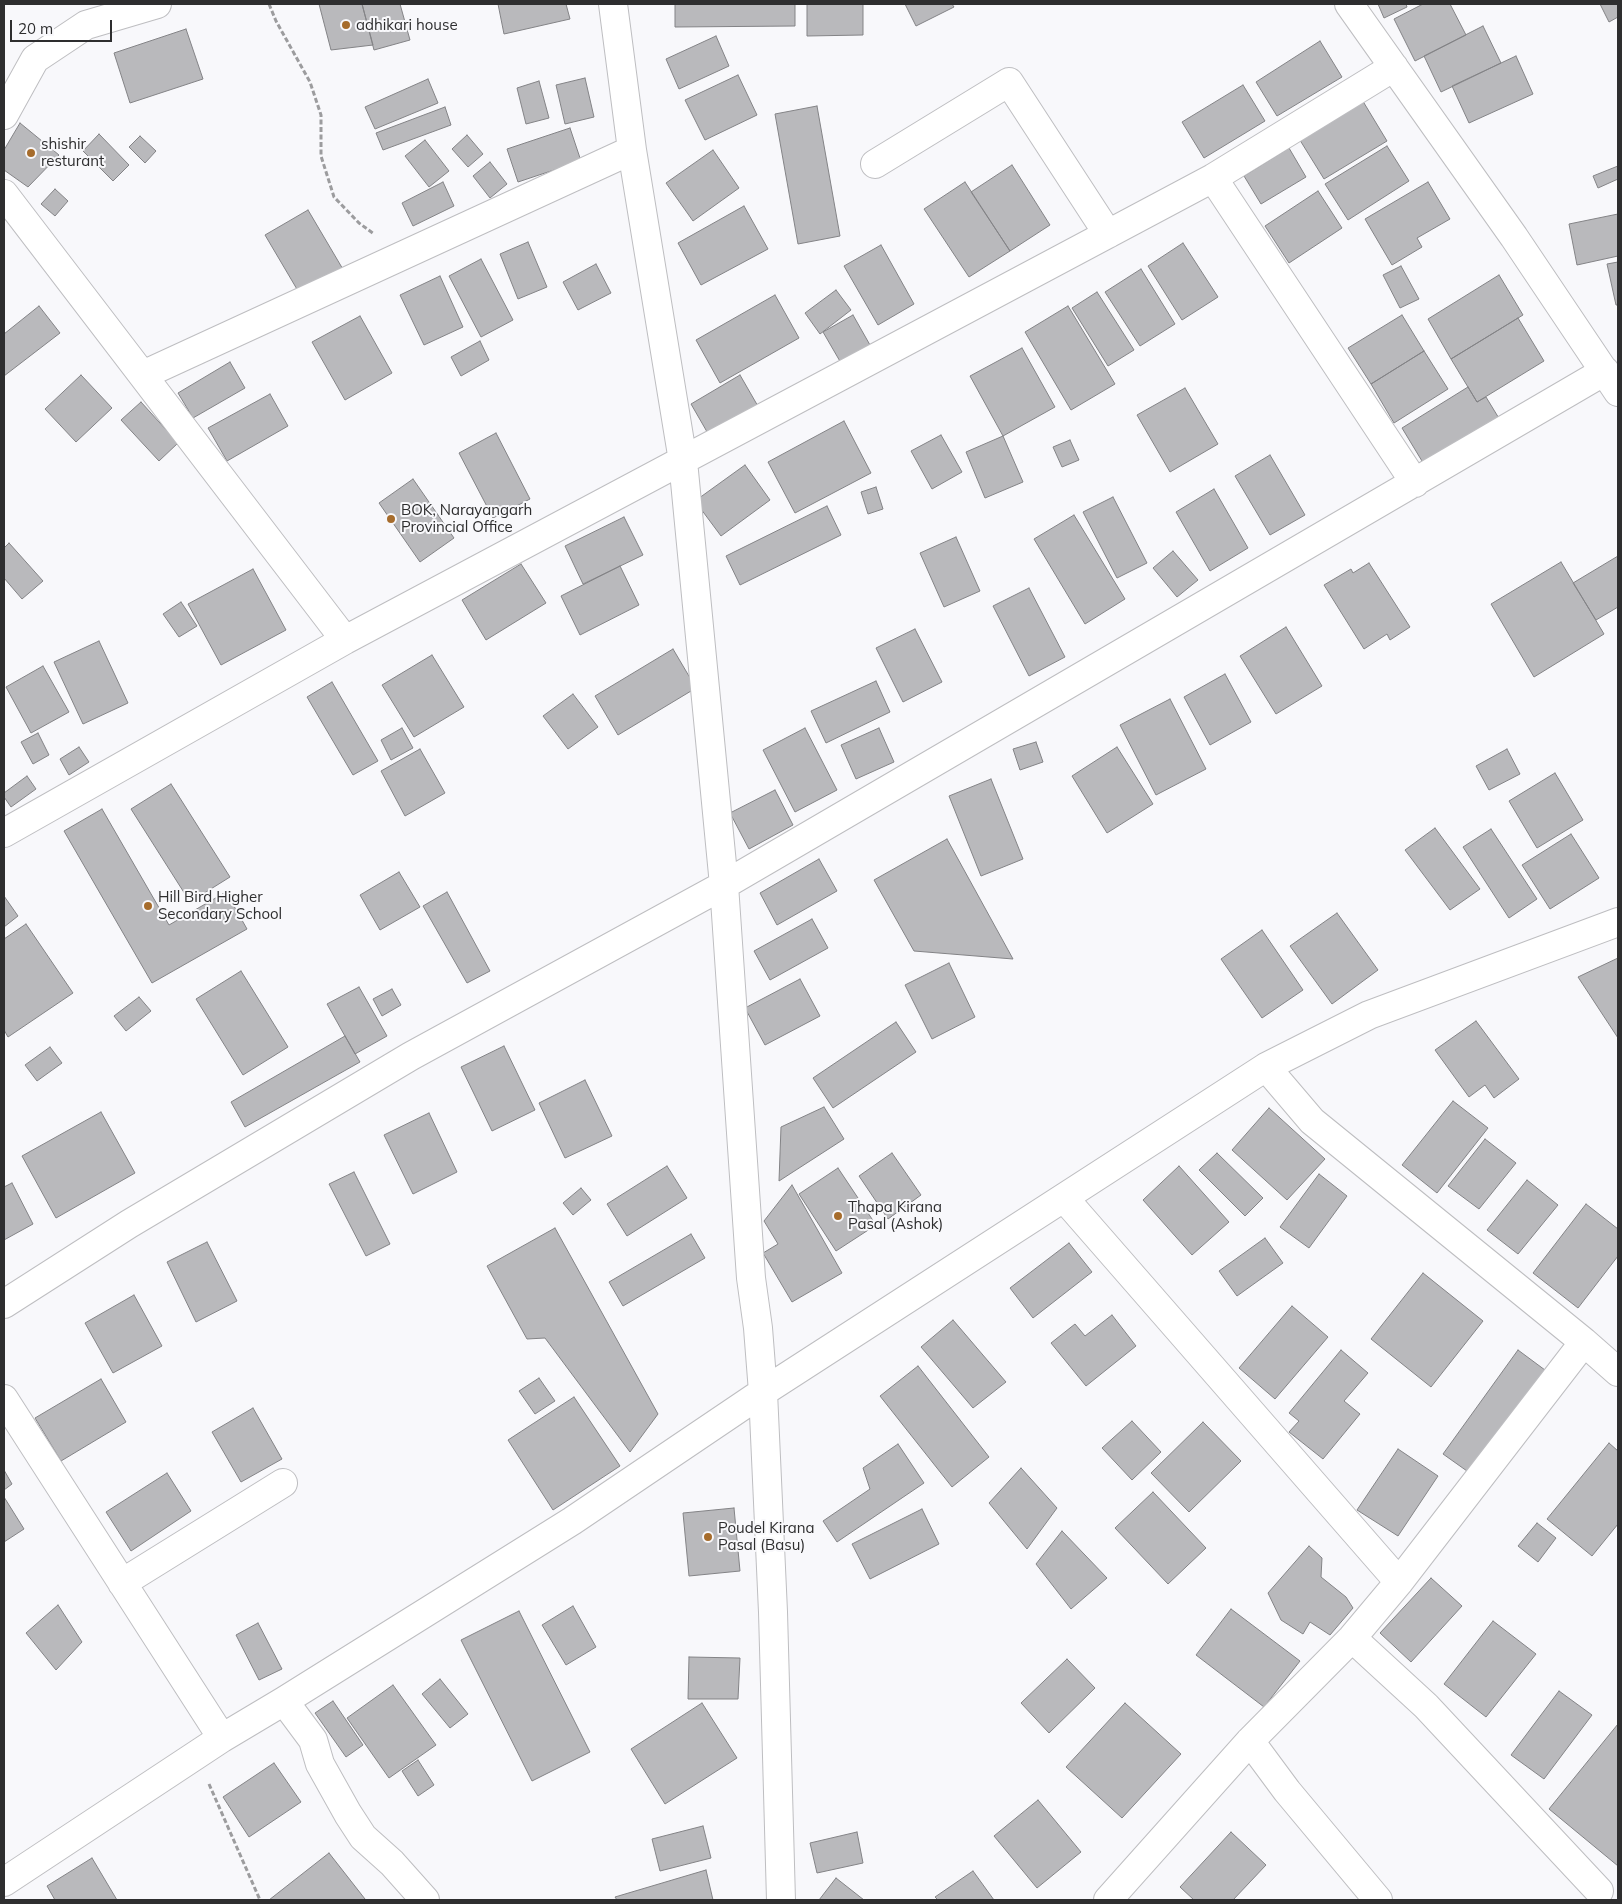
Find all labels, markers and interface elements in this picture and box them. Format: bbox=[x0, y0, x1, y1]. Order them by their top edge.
scale bar bbox=[12, 10, 115, 42]
place label: adhikari house bbox=[356, 16, 458, 34]
text: 20 m bbox=[18, 19, 53, 38]
marker: adhikari house bbox=[340, 19, 352, 31]
place label: shishir resturant bbox=[41, 135, 104, 170]
marker: shishir resturant bbox=[25, 147, 37, 159]
place label: BOK, Narayangarh Provincial Office bbox=[401, 501, 532, 536]
marker: BOK, Narayangarh Provincial Office bbox=[385, 513, 397, 525]
place label: Hill Bird Higher Secondary School bbox=[158, 888, 282, 923]
marker: Hill Bird Higher Secondary School bbox=[142, 900, 154, 912]
place label: Thapa Kirana Pasal (Ashok) bbox=[848, 1198, 943, 1233]
marker: Thapa Kirana Pasal (Ashok) bbox=[832, 1210, 844, 1222]
place label: Poudel Kirana Pasal (Basu) bbox=[718, 1519, 815, 1554]
marker: Poudel Kirana Pasal (Basu) bbox=[702, 1531, 714, 1543]

